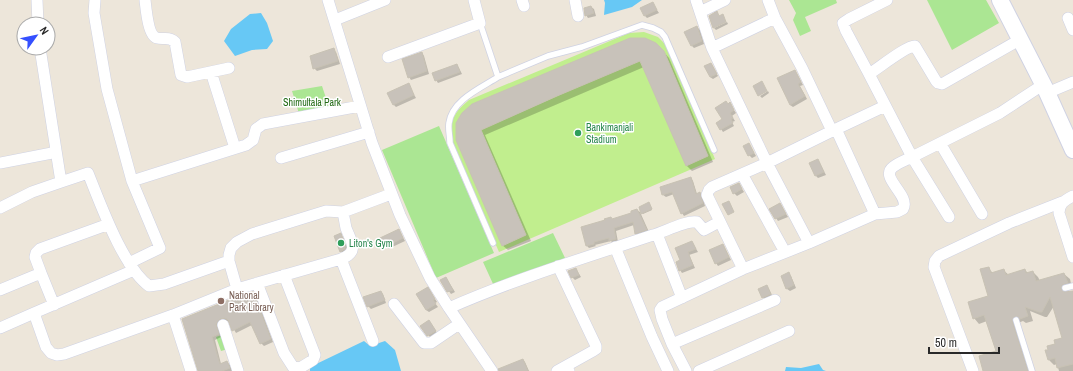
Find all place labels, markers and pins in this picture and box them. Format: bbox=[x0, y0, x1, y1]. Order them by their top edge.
place label: Bankimanjali Stadium bbox=[586, 121, 633, 146]
marker: Bankimanjali Stadium bbox=[573, 128, 583, 138]
place label: Liton's Gym bbox=[349, 237, 393, 250]
marker: Liton's Gym bbox=[336, 238, 346, 248]
place label: National Park Library bbox=[229, 289, 275, 314]
marker: National Park Library bbox=[216, 296, 226, 306]

